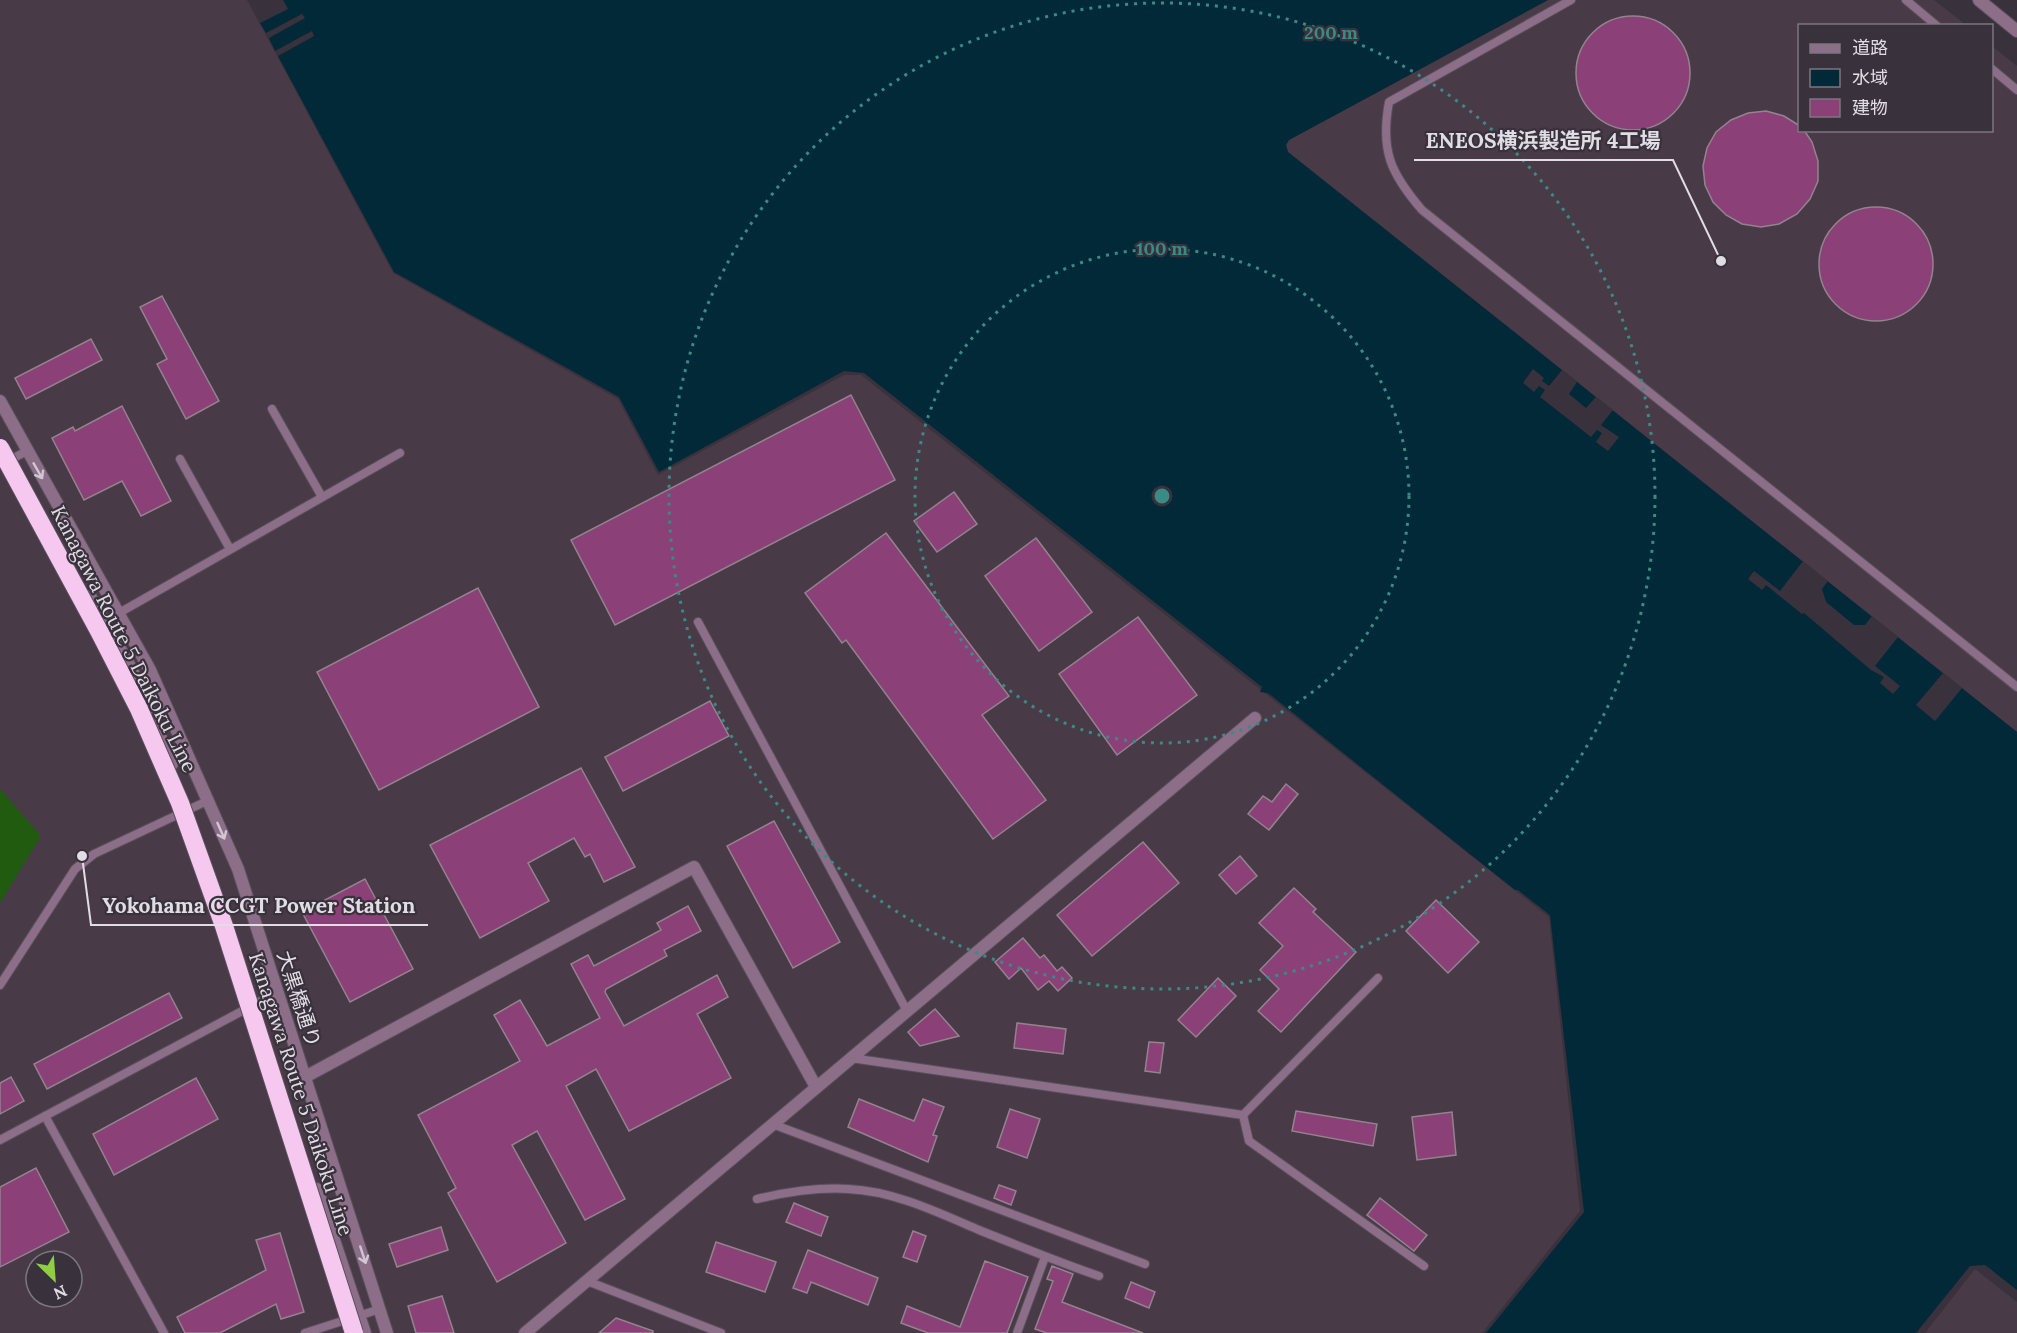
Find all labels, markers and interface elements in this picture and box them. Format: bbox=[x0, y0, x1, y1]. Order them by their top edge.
text: 200 m bbox=[1304, 21, 1358, 44]
legend bbox=[1798, 24, 1993, 132]
text: 道路 bbox=[1852, 36, 1888, 59]
text: 水域 bbox=[1852, 66, 1888, 89]
text: 建物 bbox=[1852, 96, 1888, 119]
callout: ENEOS横浜製造所 4工場 bbox=[1414, 121, 1673, 160]
text: ENEOS横浜製造所 4工場 bbox=[1425, 127, 1661, 154]
text: 100 m bbox=[1136, 237, 1188, 260]
one-way arrow bbox=[32, 462, 44, 479]
centre of rings bbox=[1152, 486, 1172, 506]
street label: Kanagawa Route 5 Daikoku Line bbox=[46, 501, 203, 777]
one-way arrow bbox=[215, 822, 227, 840]
callout: Yokohama CCGT Power Station bbox=[91, 886, 428, 925]
text: Yokohama CCGT Power Station bbox=[103, 892, 415, 919]
street label: 大黒橋通り bbox=[272, 947, 327, 1050]
street label: Kanagawa Route 5 Daikoku Line bbox=[244, 949, 359, 1239]
one-way arrow bbox=[358, 1245, 369, 1264]
north arrow bbox=[24, 1249, 84, 1309]
text: N bbox=[51, 1281, 70, 1304]

